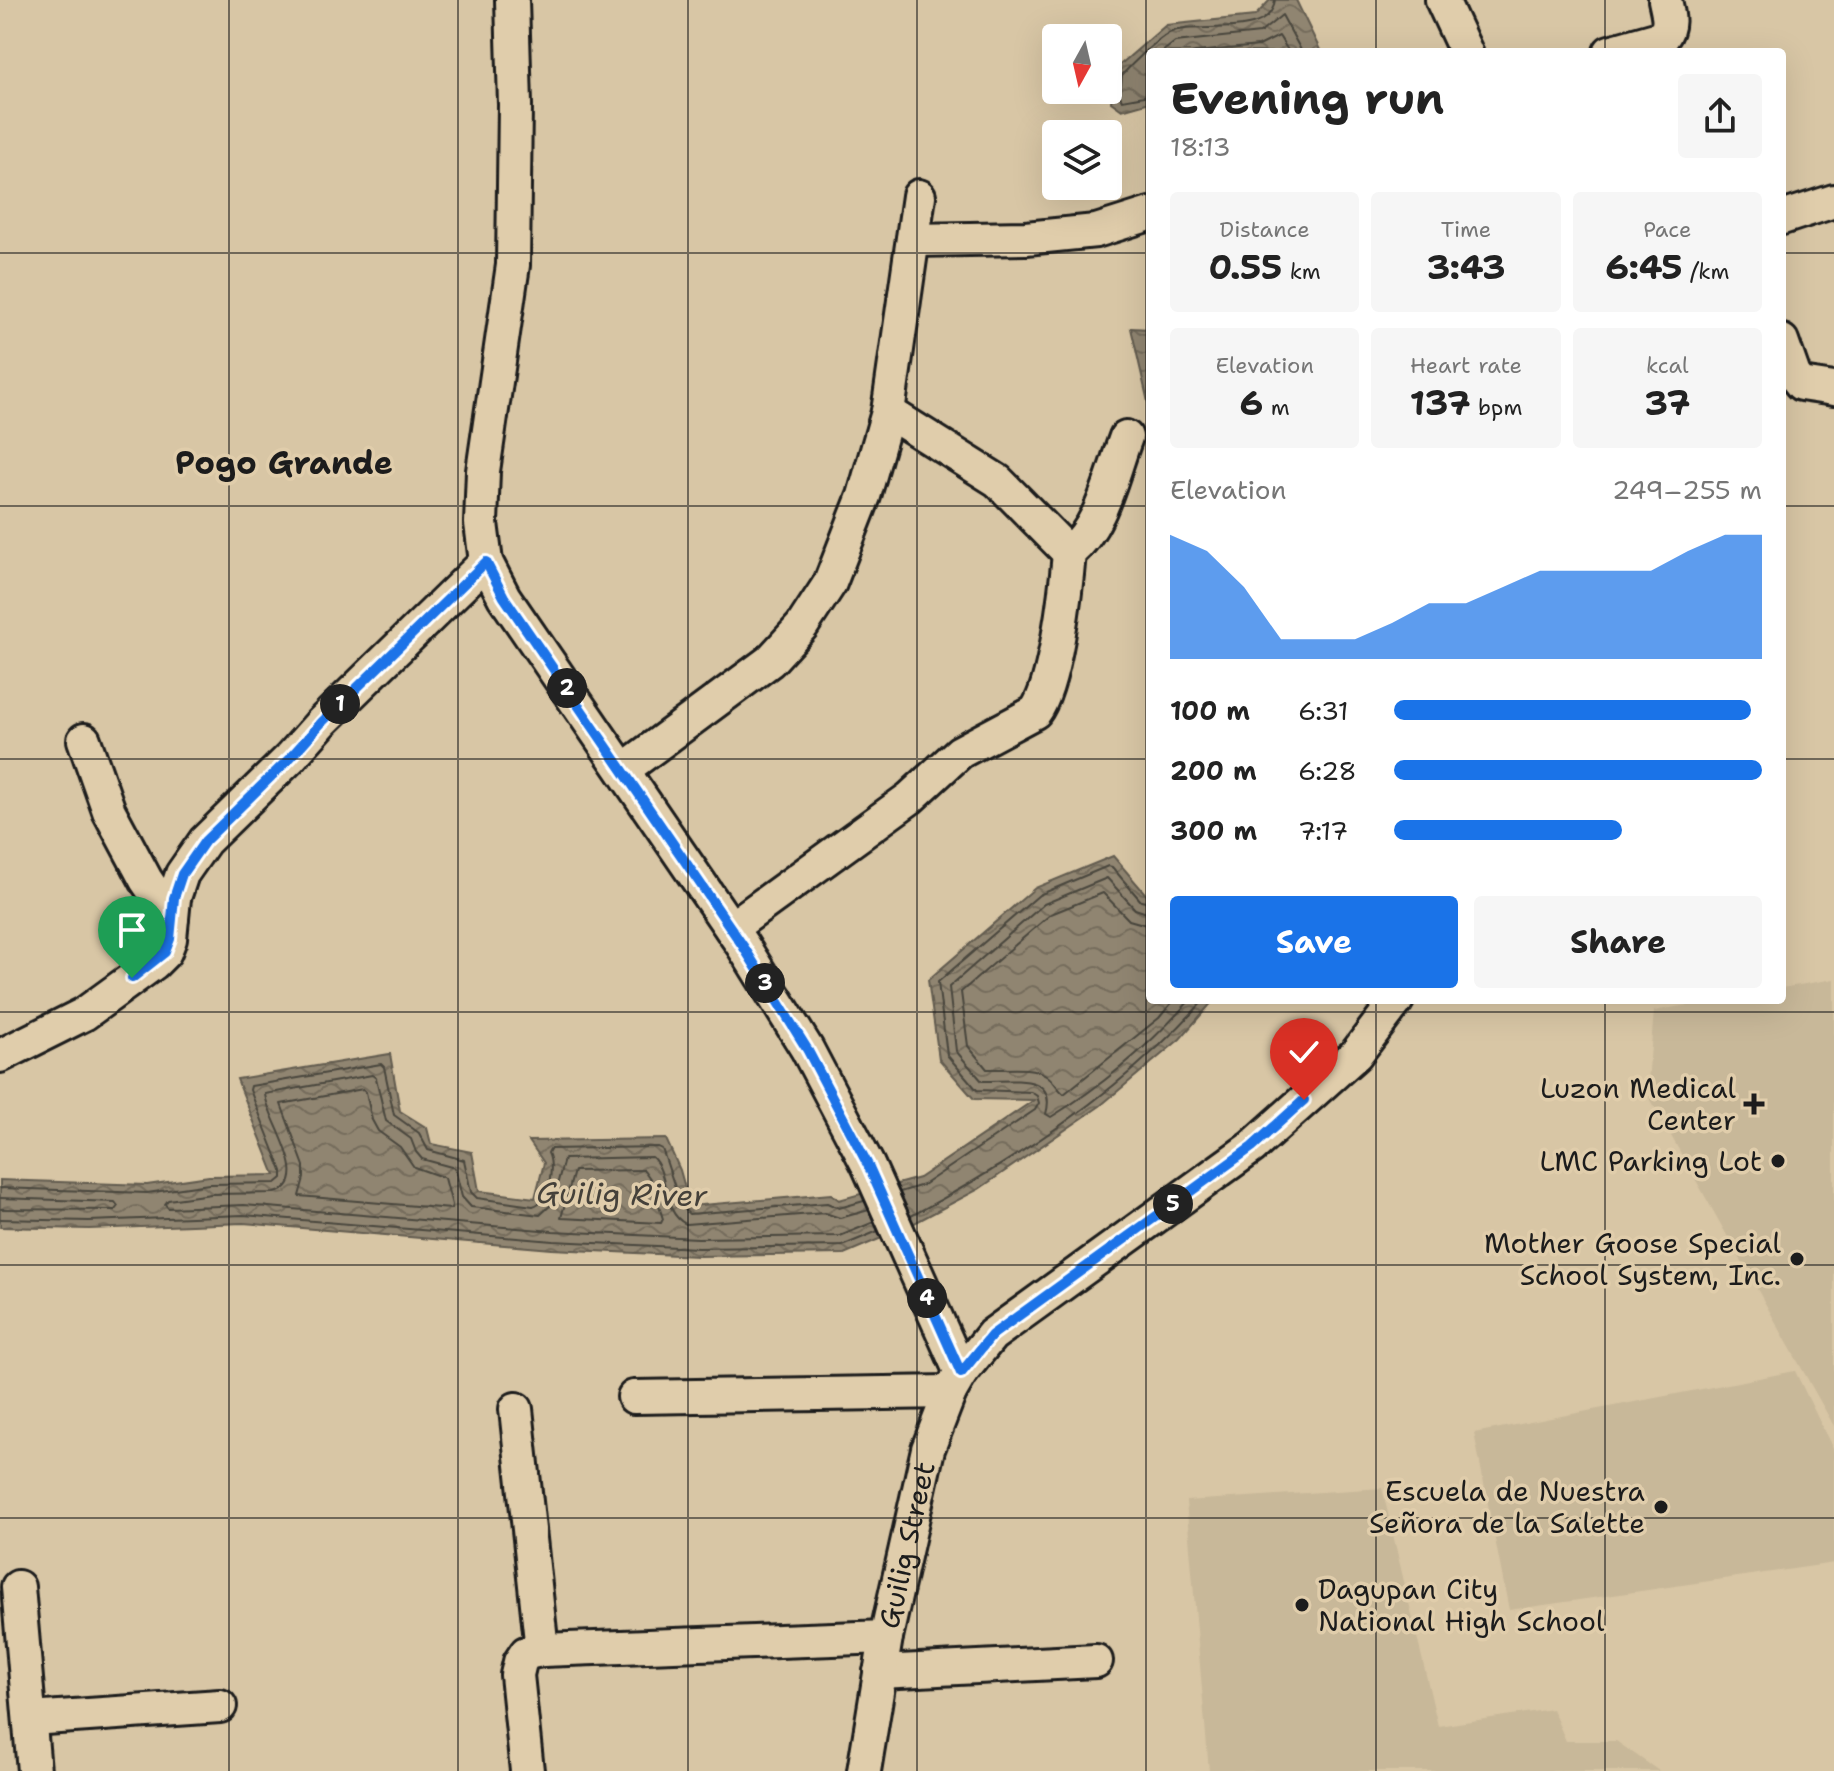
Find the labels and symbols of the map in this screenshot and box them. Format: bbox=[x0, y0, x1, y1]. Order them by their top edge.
north arrow bbox=[1042, 24, 1122, 104]
district label: Pogo Grande bbox=[175, 441, 393, 484]
pin: 2 bbox=[547, 668, 587, 708]
pin: 1 bbox=[320, 684, 360, 724]
pin bbox=[98, 896, 166, 978]
pin: 3 bbox=[745, 963, 785, 1003]
pin bbox=[1270, 1018, 1338, 1100]
place label: Luzon Medical Center bbox=[1540, 1069, 1737, 1139]
marker: Luzon Medical Center bbox=[1743, 1093, 1765, 1115]
place label: LMC Parking Lot bbox=[1540, 1142, 1762, 1180]
marker: LMC Parking Lot bbox=[1769, 1152, 1787, 1170]
water label: Guilig River bbox=[536, 1172, 709, 1216]
pin: 5 bbox=[1153, 1184, 1193, 1224]
place label: Mother Goose Special School System, Inc. bbox=[1484, 1224, 1782, 1294]
marker: Mother Goose Special School System, Inc. bbox=[1788, 1250, 1806, 1268]
pin: 4 bbox=[907, 1278, 947, 1318]
street label: Guilig Street bbox=[869, 1458, 944, 1632]
place label: Escuela de Nuestra Señora de la Salette bbox=[1369, 1472, 1645, 1542]
marker: Escuela de Nuestra Señora de la Salette bbox=[1652, 1498, 1670, 1516]
place label: Dagupan City National High School bbox=[1318, 1570, 1605, 1640]
marker: Dagupan City National High School bbox=[1293, 1596, 1311, 1614]

